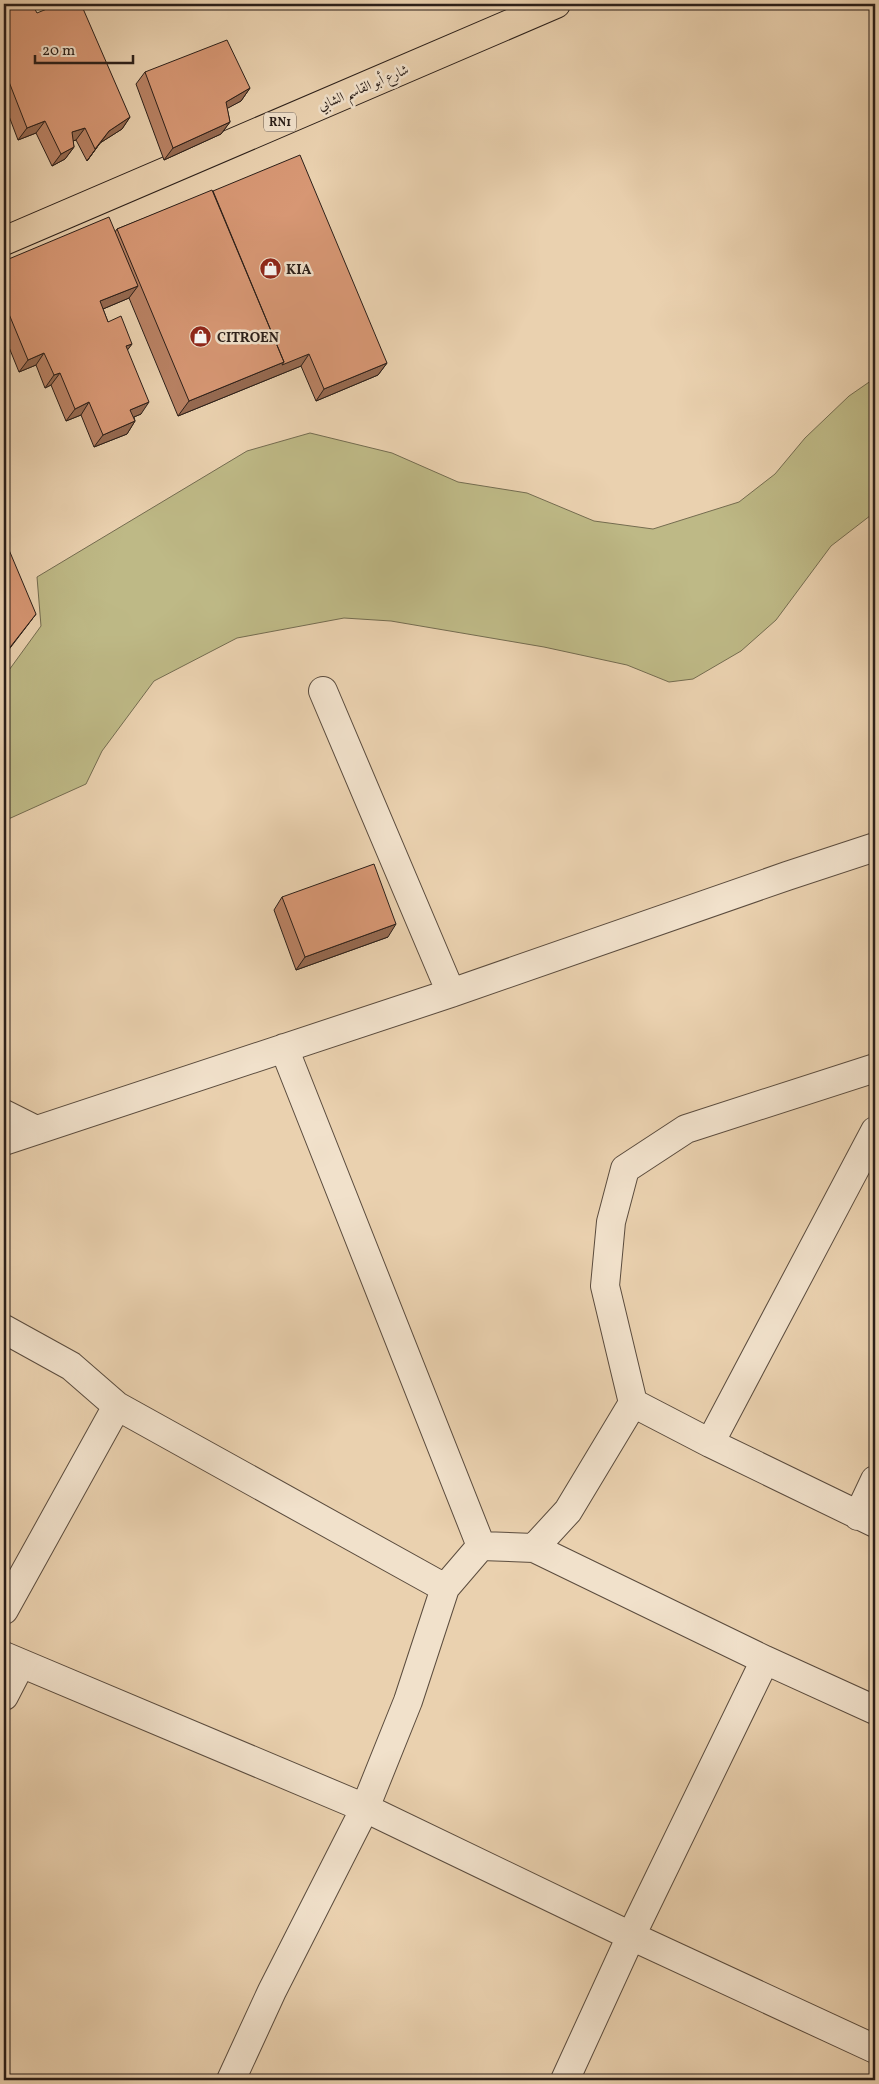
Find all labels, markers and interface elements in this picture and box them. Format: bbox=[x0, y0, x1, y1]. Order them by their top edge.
scale bar bbox=[35, 32, 132, 64]
text: 20 m bbox=[42, 41, 75, 62]
street label: شارع أبو القاسم الشابي bbox=[314, 59, 413, 119]
road number: RN1 bbox=[264, 112, 296, 132]
shop icon: KIA bbox=[258, 257, 282, 281]
place label: KIA bbox=[286, 261, 311, 280]
shop icon: CITROEN bbox=[189, 325, 213, 349]
place label: CITROEN bbox=[217, 329, 279, 348]

